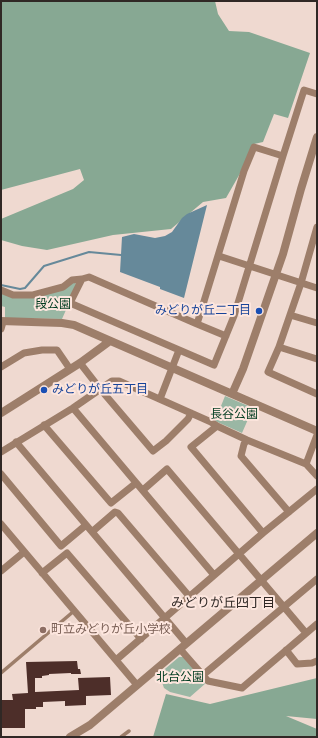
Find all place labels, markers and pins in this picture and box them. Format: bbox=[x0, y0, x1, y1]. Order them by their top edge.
place label: みどりが丘二丁目 bbox=[155, 304, 251, 318]
marker: みどりが丘二丁目 bbox=[254, 306, 264, 316]
place label: みどりが丘五丁目 bbox=[52, 383, 148, 397]
marker: みどりが丘五丁目 bbox=[39, 385, 49, 395]
place label: 町立みどりが丘小学校 bbox=[51, 623, 171, 637]
marker: 町立みどりが丘小学校 bbox=[38, 625, 48, 635]

